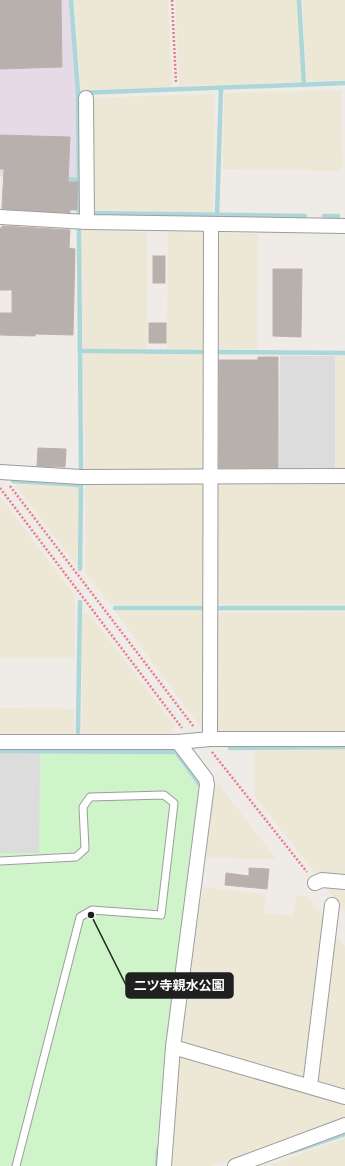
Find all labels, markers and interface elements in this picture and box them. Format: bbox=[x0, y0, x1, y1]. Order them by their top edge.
callout: 二ツ寺親水公園 bbox=[126, 973, 233, 998]
text: 二ツ寺親水公園 bbox=[133, 977, 225, 993]

